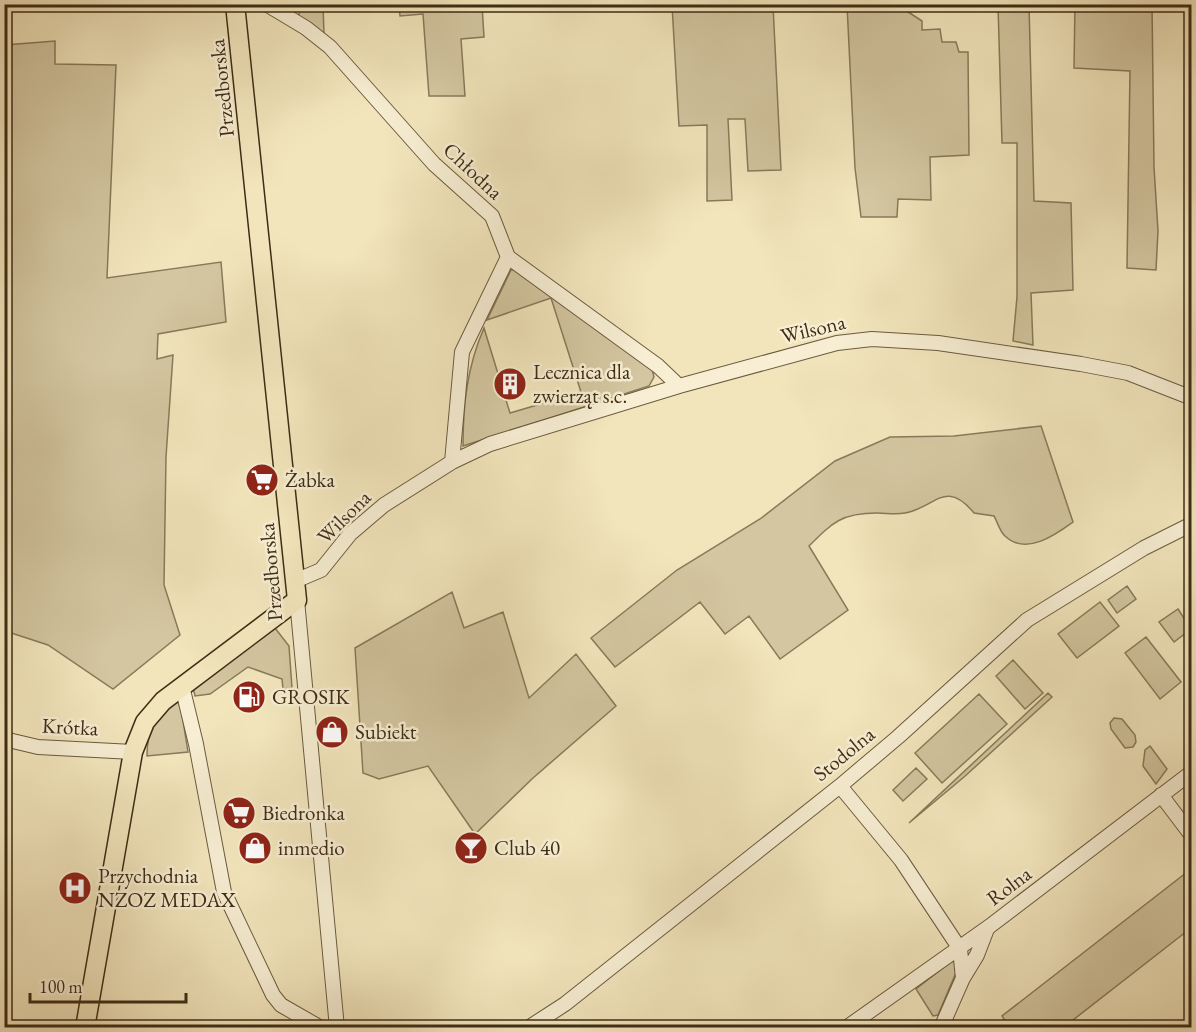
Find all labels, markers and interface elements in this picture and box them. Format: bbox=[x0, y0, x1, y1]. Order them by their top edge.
street label: Przedborska bbox=[203, 37, 240, 138]
street label: Chłodna bbox=[438, 136, 509, 206]
street label: Wilsona bbox=[778, 308, 849, 349]
place label: Lecznica dla zwierząt s.c. bbox=[533, 358, 631, 409]
building icon: Lecznica dla zwierząt s.c. bbox=[492, 366, 528, 402]
supermarket icon: Żabka bbox=[244, 462, 280, 498]
place label: Żabka bbox=[285, 466, 335, 493]
street label: Wilsona bbox=[311, 483, 377, 549]
street label: Przedborska bbox=[253, 521, 288, 622]
fuel station icon: GROSIK bbox=[231, 679, 267, 715]
place label: GROSIK bbox=[272, 683, 350, 710]
street label: Krótka bbox=[41, 712, 100, 741]
shop icon: Subiekt bbox=[314, 714, 350, 750]
place label: Subiekt bbox=[355, 718, 417, 745]
street label: Stodolna bbox=[807, 720, 881, 787]
supermarket icon: Biedronka bbox=[221, 795, 257, 831]
place label: Biedronka bbox=[262, 799, 345, 826]
shop icon: inmedio bbox=[237, 830, 273, 866]
bar icon: Club 40 bbox=[453, 830, 489, 866]
place label: inmedio bbox=[278, 834, 345, 861]
place label: Club 40 bbox=[494, 834, 560, 861]
street label: Rolna bbox=[981, 860, 1037, 911]
place label: Przychodnia NZOZ MEDAX bbox=[98, 862, 236, 913]
hospital icon: Przychodnia NZOZ MEDAX bbox=[57, 870, 93, 906]
scale bar bbox=[30, 966, 186, 1004]
text: 100 m bbox=[39, 975, 83, 998]

